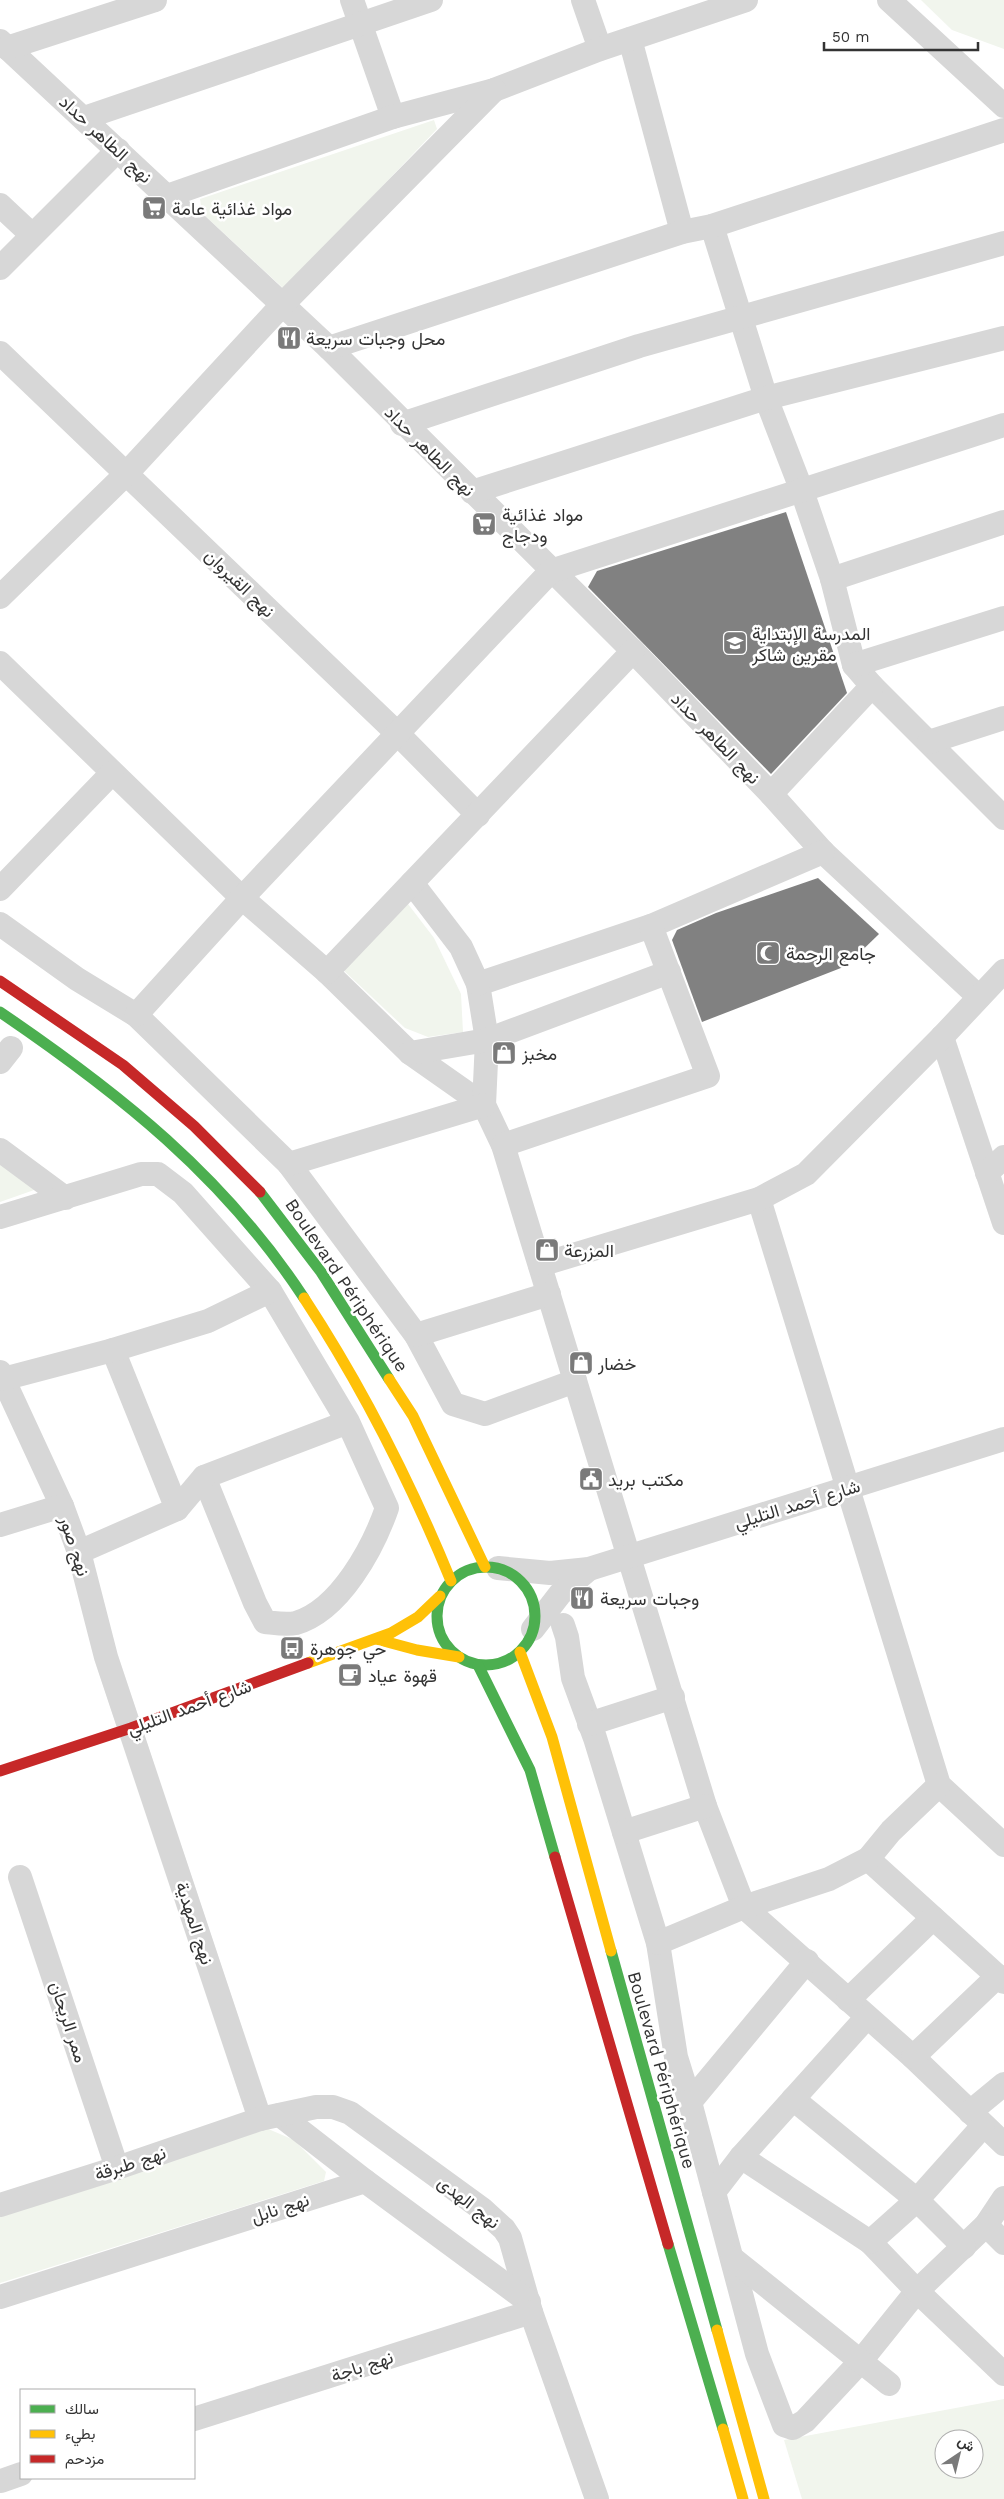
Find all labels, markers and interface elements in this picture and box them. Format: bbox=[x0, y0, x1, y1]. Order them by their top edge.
scale bar bbox=[824, 20, 978, 52]
text: 50 m bbox=[832, 28, 869, 46]
street label: نهج الطاهر حداد bbox=[54, 91, 157, 189]
supermarket icon: مواد غذائية عامة bbox=[141, 195, 167, 221]
place label: مواد غذائية عامة bbox=[172, 198, 292, 220]
restaurant icon: محل وجبات سريعة bbox=[276, 325, 302, 351]
place label: محل وجبات سريعة bbox=[306, 328, 445, 350]
street label: نهج الطاهر حداد bbox=[379, 402, 479, 502]
place label: مواد غذائية ودجاج bbox=[502, 504, 583, 548]
supermarket icon: مواد غذائية ودجاج bbox=[471, 511, 497, 537]
street label: نهج القيروان bbox=[199, 544, 279, 623]
place label: المدرسة الإبتداية مقرين شاكر bbox=[751, 623, 871, 666]
school or university icon: المدرسة الإبتداية مقرين شاكر bbox=[722, 630, 748, 656]
street label: نهج الطاهر حداد bbox=[666, 688, 765, 789]
mosque icon: جامع الرحمة bbox=[755, 940, 781, 966]
place label: جامع الرحمة bbox=[786, 943, 876, 966]
shop icon: مخبز bbox=[491, 1040, 517, 1066]
place label: مخبز bbox=[521, 1043, 557, 1065]
street label: Boulevard Périphérique bbox=[281, 1195, 413, 1375]
shop icon: المزرعة bbox=[534, 1237, 560, 1263]
place label: المزرعة bbox=[564, 1240, 614, 1262]
shop icon: خضار bbox=[568, 1350, 594, 1376]
place label: خضار bbox=[597, 1353, 636, 1375]
public building icon: مكتب بريد bbox=[578, 1466, 604, 1492]
place label: مكتب بريد bbox=[608, 1469, 684, 1491]
street label: شارع أحمد التليلي bbox=[732, 1475, 864, 1538]
street label: نهج صور bbox=[53, 1512, 95, 1579]
restaurant icon: وجبات سريعة bbox=[569, 1585, 595, 1611]
place label: وجبات سريعة bbox=[600, 1588, 699, 1610]
bus stop icon: حي جوهرة bbox=[279, 1635, 305, 1661]
place label: حي جوهرة bbox=[310, 1638, 386, 1664]
cafe icon: قهوة عياد bbox=[337, 1662, 363, 1688]
place label: قهوة عياد bbox=[368, 1665, 437, 1687]
street label: شارع أحمد التليلي bbox=[124, 1675, 256, 1744]
street label: نهج المهدية bbox=[170, 1879, 218, 1968]
street label: Boulevard Périphérique bbox=[624, 1969, 700, 2171]
street label: ممر الريحان bbox=[45, 1979, 92, 2066]
street label: نهج طبرقة bbox=[92, 2142, 169, 2186]
street label: نهج الهدى bbox=[432, 2171, 504, 2234]
street label: نهج نابل bbox=[248, 2189, 312, 2229]
street label: نهج باجة bbox=[328, 2346, 396, 2388]
legend bbox=[20, 2389, 195, 2479]
text: سالك bbox=[65, 2400, 99, 2418]
text: بطيء bbox=[65, 2425, 95, 2447]
north arrow bbox=[934, 2429, 984, 2479]
text: ش bbox=[954, 2432, 978, 2456]
text: مزدحم bbox=[65, 2450, 104, 2469]

